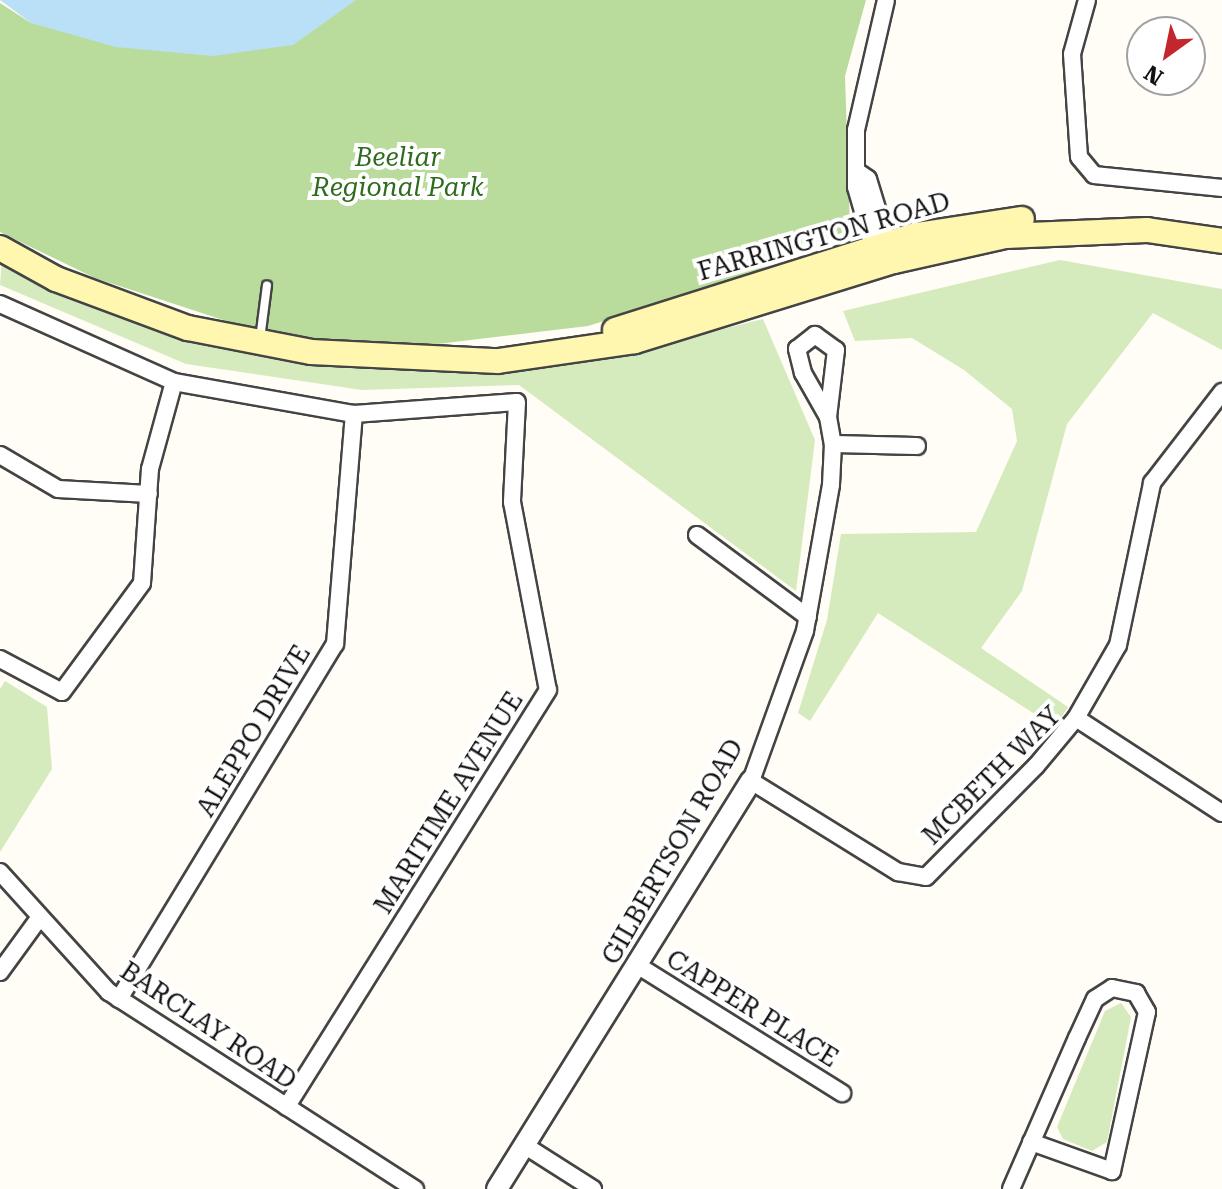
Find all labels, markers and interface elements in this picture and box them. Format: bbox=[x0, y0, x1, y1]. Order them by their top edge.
north arrow bbox=[1126, 16, 1206, 96]
text: N bbox=[1140, 60, 1168, 90]
park label: Beeliar Regional Park bbox=[312, 142, 484, 204]
street label: FARRINGTON ROAD bbox=[694, 186, 954, 288]
street label: ALEPPO DRIVE bbox=[190, 639, 318, 823]
street label: MARITIME AVENUE bbox=[368, 686, 530, 920]
street label: MCBETH WAY bbox=[916, 700, 1068, 852]
street label: GILBERTSON ROAD bbox=[596, 734, 750, 970]
street label: CAPPER PLACE bbox=[660, 944, 844, 1074]
street label: BARCLAY ROAD bbox=[114, 956, 302, 1096]

